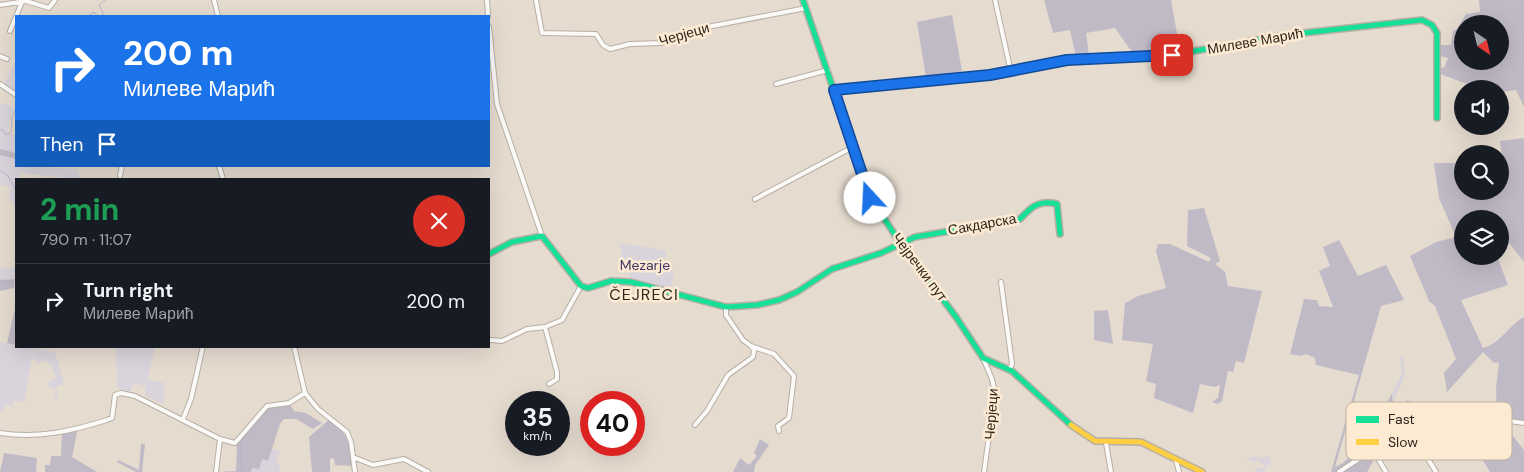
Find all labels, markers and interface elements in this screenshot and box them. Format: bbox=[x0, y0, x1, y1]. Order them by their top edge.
north arrow bbox=[1454, 15, 1509, 70]
map controls bbox=[1454, 15, 1509, 265]
street label: Черјеци bbox=[657, 18, 711, 50]
street label: Милеве Мaрић bbox=[1206, 24, 1304, 58]
text: 200 m bbox=[123, 30, 234, 76]
pin bbox=[1151, 34, 1193, 76]
icon: right bbox=[40, 35, 105, 100]
icon: arrive bbox=[1158, 41, 1186, 69]
text: Милеве Мaрић bbox=[123, 74, 275, 103]
button: sound bbox=[1454, 80, 1509, 135]
icon: arrive bbox=[93, 130, 121, 158]
text: Then bbox=[40, 132, 83, 157]
button: search bbox=[1454, 145, 1509, 200]
position arrow bbox=[843, 171, 895, 223]
text: 2 min bbox=[40, 190, 119, 229]
button: close bbox=[413, 195, 465, 247]
street label: Сакдарска bbox=[946, 209, 1018, 239]
button: layers bbox=[1454, 210, 1509, 265]
text: 790 m · 11:07 bbox=[40, 229, 132, 250]
street label: Чејречки пут bbox=[888, 229, 952, 305]
park label: Mezarje bbox=[620, 256, 670, 274]
text: Turn right bbox=[83, 278, 173, 303]
district label: ČEJRECI bbox=[609, 284, 679, 305]
icon: right bbox=[40, 287, 68, 315]
text: 200 m bbox=[406, 289, 465, 314]
text: Милеве Мaрић bbox=[83, 303, 194, 324]
street label: Черјеци bbox=[980, 388, 1002, 440]
speed limit sign: 40 bbox=[580, 391, 645, 456]
text: 35 bbox=[522, 401, 553, 434]
legend bbox=[1346, 402, 1512, 460]
text: Fast bbox=[1388, 410, 1415, 428]
text: km/h bbox=[523, 428, 552, 444]
text: Slow bbox=[1388, 433, 1418, 451]

